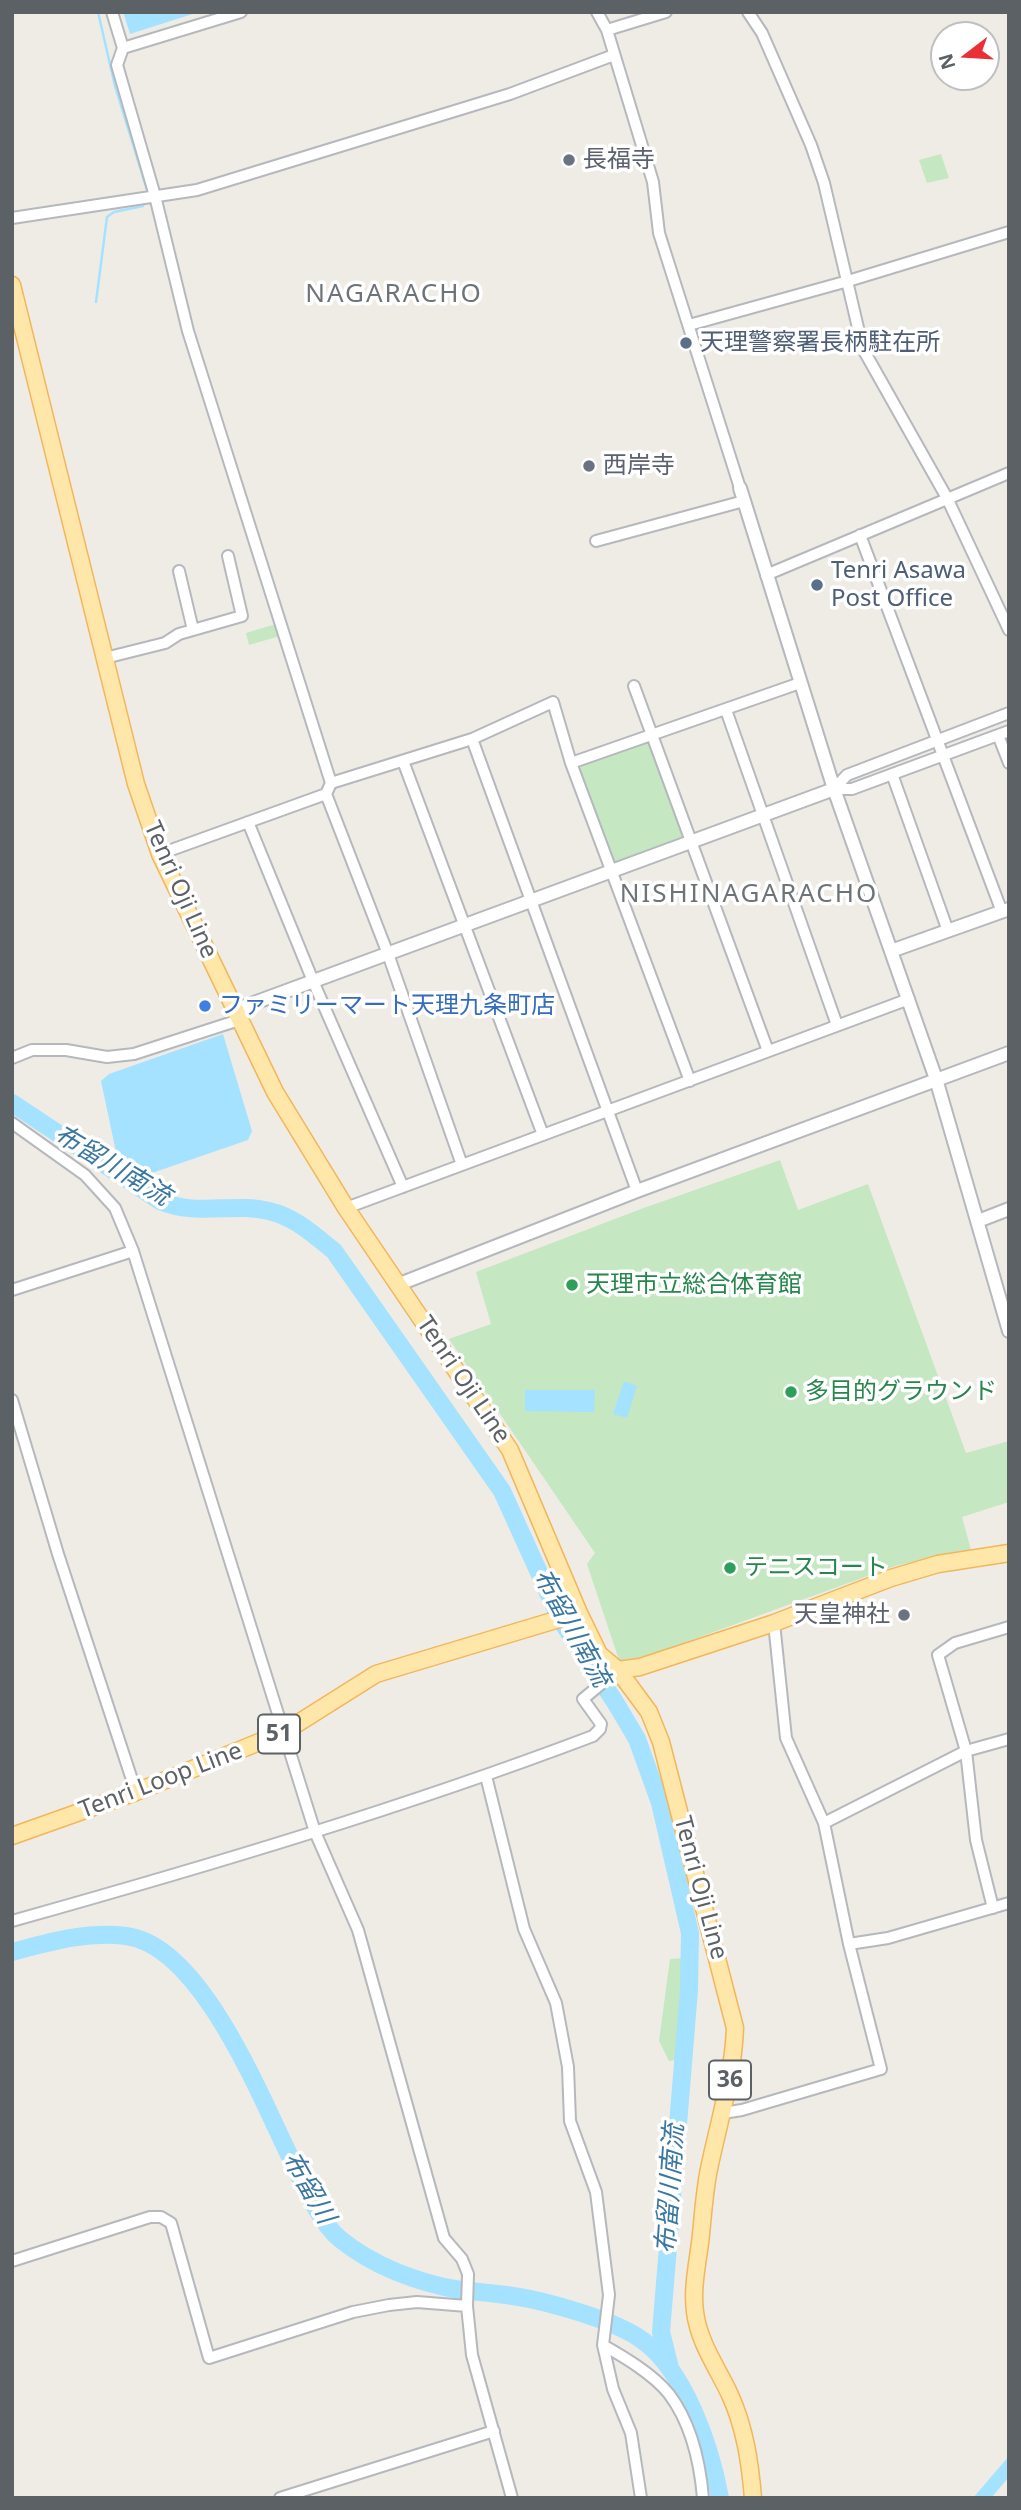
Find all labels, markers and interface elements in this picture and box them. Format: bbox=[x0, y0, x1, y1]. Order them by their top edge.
north arrow bbox=[930, 21, 1000, 91]
text: N bbox=[932, 50, 962, 73]
place label: 長福寺 bbox=[583, 146, 655, 174]
marker: 長福寺 bbox=[561, 152, 577, 168]
district label: NAGARACHO bbox=[306, 279, 482, 311]
place label: 天理警察署長柄駐在所 bbox=[700, 329, 940, 357]
marker: 天理警察署長柄駐在所 bbox=[678, 335, 694, 351]
place label: 西岸寺 bbox=[603, 452, 675, 480]
marker: 西岸寺 bbox=[581, 458, 597, 474]
place label: Tenri Asawa Post Office bbox=[831, 557, 966, 613]
marker: Tenri Asawa Post Office bbox=[809, 577, 825, 593]
street label: Tenri Oji Line bbox=[137, 817, 223, 963]
district label: NISHINAGARACHO bbox=[621, 879, 877, 911]
place label: ファミリーマート天理九条町店 bbox=[219, 992, 555, 1020]
marker: ファミリーマート天理九条町店 bbox=[197, 998, 213, 1014]
water label: 布留川南流 bbox=[48, 1119, 176, 1213]
place label: 天理市立総合体育館 bbox=[586, 1271, 802, 1299]
marker: 天理市立総合体育館 bbox=[564, 1277, 580, 1293]
street label: Tenri Oji Line bbox=[410, 1311, 516, 1449]
place label: 多目的グラウンド bbox=[805, 1378, 997, 1406]
marker: 多目的グラウンド bbox=[783, 1384, 799, 1400]
place label: テニスコート bbox=[744, 1554, 888, 1582]
marker: テニスコート bbox=[722, 1560, 738, 1576]
water label: 布留川南流 bbox=[526, 1564, 616, 1692]
place label: 天皇神社 bbox=[794, 1601, 890, 1629]
marker: 天皇神社 bbox=[896, 1607, 912, 1623]
road number: 51 bbox=[258, 1714, 300, 1754]
street label: Tenri Loop Line bbox=[75, 1737, 247, 1825]
street label: Tenri Oji Line bbox=[667, 1813, 733, 1963]
road number: 36 bbox=[709, 2060, 751, 2100]
water label: 布留川南流 bbox=[651, 2123, 691, 2255]
water label: 布留川 bbox=[275, 2146, 341, 2230]

